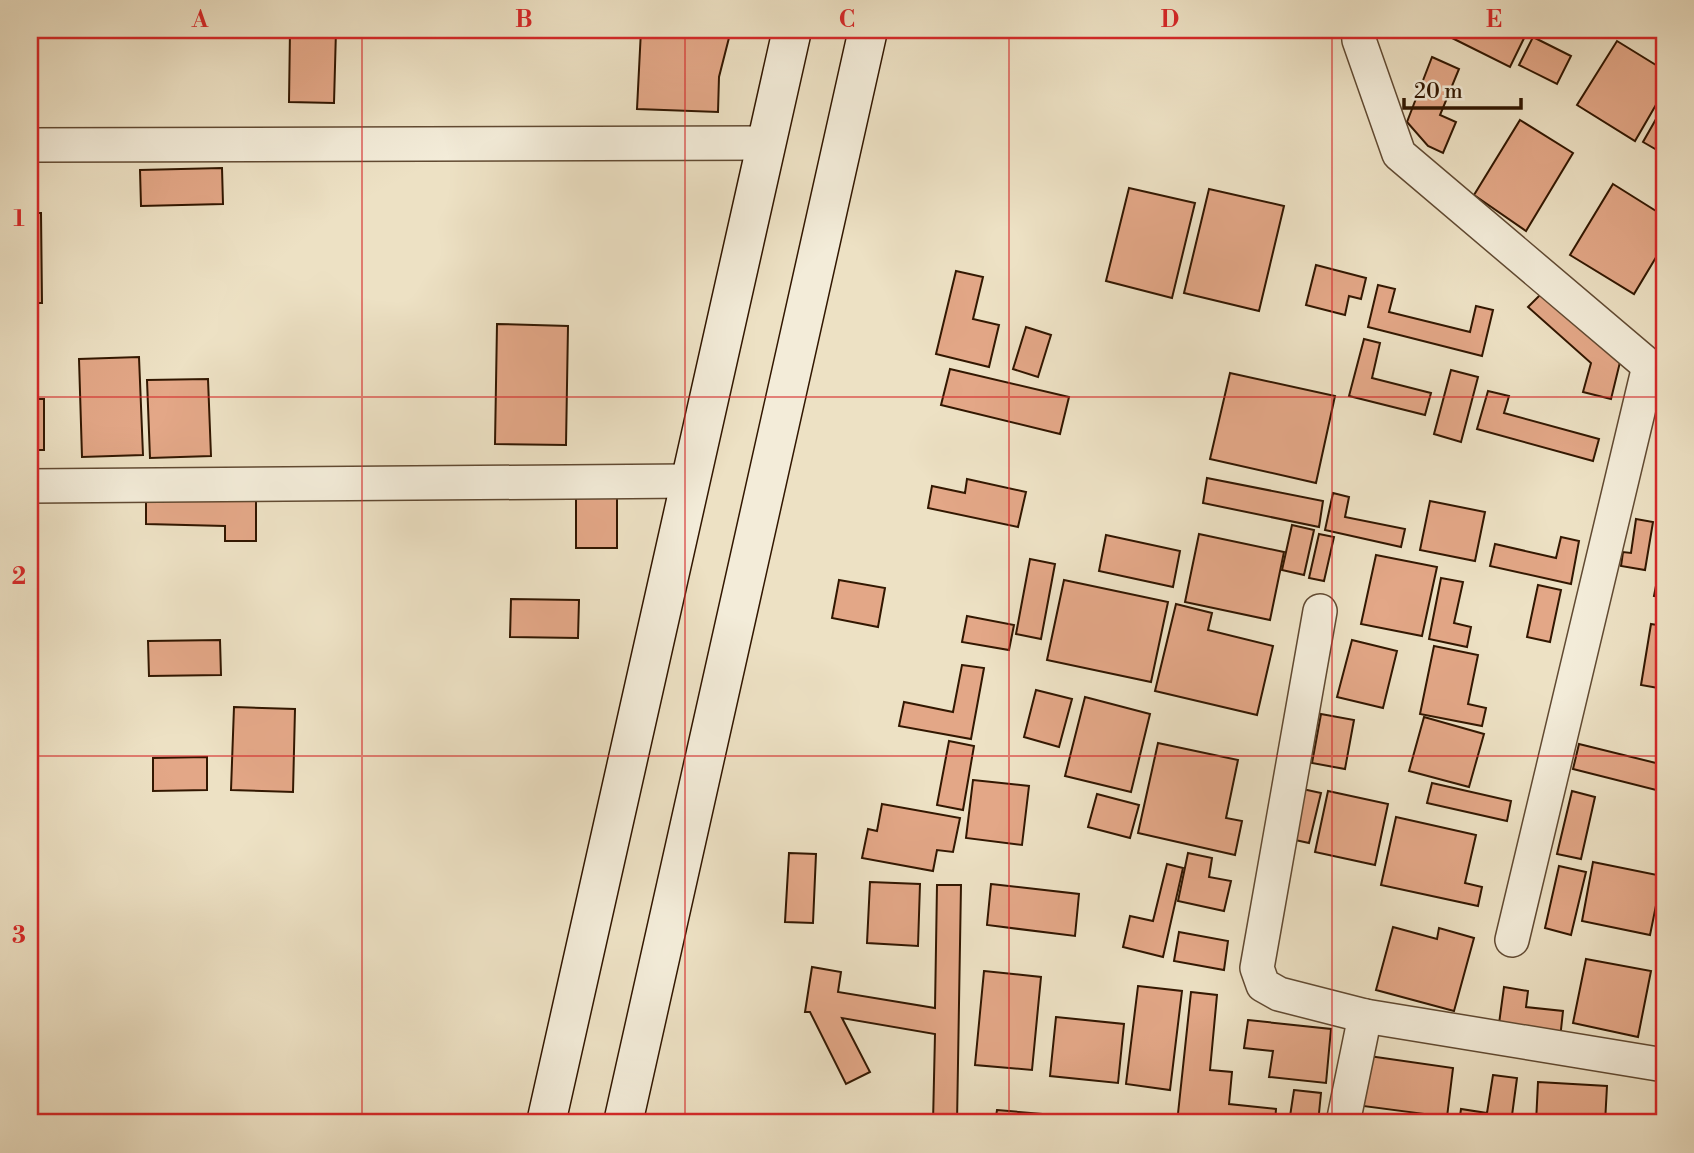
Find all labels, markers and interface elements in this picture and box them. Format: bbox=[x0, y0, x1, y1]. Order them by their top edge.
text: A bbox=[191, 6, 209, 34]
text: B bbox=[515, 6, 533, 34]
text: C bbox=[839, 6, 855, 34]
text: D bbox=[1161, 6, 1179, 34]
text: E bbox=[1486, 6, 1502, 34]
scale bar bbox=[1404, 66, 1521, 110]
text: 20 m bbox=[1414, 79, 1463, 105]
text: 1 bbox=[13, 205, 25, 233]
text: 2 bbox=[12, 563, 26, 591]
text: 3 bbox=[12, 922, 26, 950]

